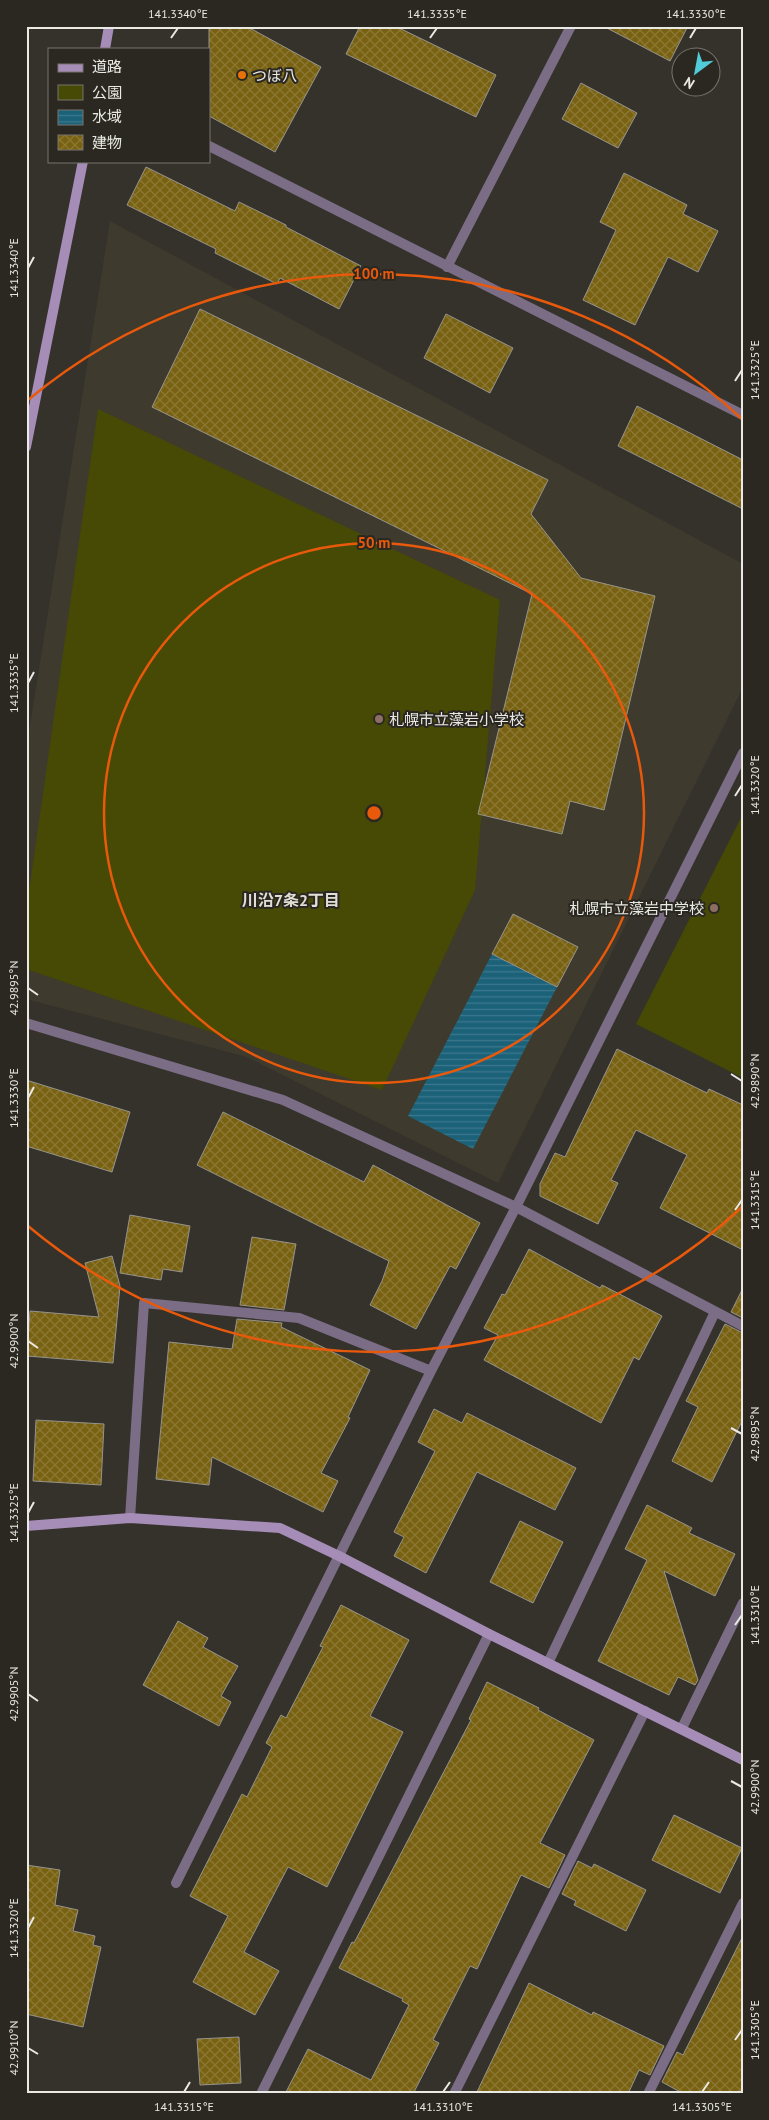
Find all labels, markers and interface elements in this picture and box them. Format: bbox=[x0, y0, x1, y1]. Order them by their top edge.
text: 141.3340°E bbox=[148, 6, 208, 21]
text: 141.3335°E bbox=[407, 6, 467, 21]
text: 141.3330°E bbox=[666, 6, 726, 21]
legend bbox=[48, 48, 210, 162]
north arrow bbox=[672, 48, 722, 98]
text: 道路 bbox=[92, 57, 122, 76]
place label: つぼ八 bbox=[252, 66, 297, 85]
marker: つぼ八 bbox=[236, 69, 248, 81]
text: N bbox=[680, 73, 698, 93]
text: 公園 bbox=[92, 83, 122, 102]
text: 水域 bbox=[92, 107, 122, 126]
text: 建物 bbox=[92, 133, 122, 152]
text: 141.3340°E bbox=[6, 238, 21, 298]
text: 100 m bbox=[353, 264, 395, 283]
text: 141.3325°E bbox=[747, 340, 762, 400]
text: 50 m bbox=[358, 533, 390, 552]
text: 141.3335°E bbox=[6, 653, 21, 713]
place label: 札幌市立藻岩小学校 bbox=[389, 710, 524, 729]
marker: 札幌市立藻岩小学校 bbox=[373, 713, 385, 725]
text: 141.3320°E bbox=[747, 755, 762, 815]
centre of rings bbox=[365, 804, 383, 822]
district label: 川沿7条2丁目 bbox=[242, 890, 340, 910]
place label: 札幌市立藻岩中学校 bbox=[569, 899, 704, 918]
marker: 札幌市立藻岩中学校 bbox=[708, 902, 720, 914]
text: 42.9895°N bbox=[6, 961, 21, 1015]
text: 42.9890°N bbox=[747, 1054, 762, 1108]
text: 141.3330°E bbox=[6, 1068, 21, 1128]
text: 141.3315°E bbox=[747, 1170, 762, 1230]
text: 42.9900°N bbox=[6, 1314, 21, 1368]
text: 42.9895°N bbox=[747, 1407, 762, 1461]
text: 141.3325°E bbox=[6, 1483, 21, 1543]
text: 141.3310°E bbox=[747, 1585, 762, 1645]
text: 42.9905°N bbox=[6, 1667, 21, 1721]
text: 42.9900°N bbox=[747, 1760, 762, 1814]
text: 141.3320°E bbox=[6, 1898, 21, 1958]
text: 141.3305°E bbox=[747, 2000, 762, 2060]
text: 42.9910°N bbox=[6, 2021, 21, 2075]
text: 141.3315°E bbox=[154, 2099, 214, 2114]
text: 141.3310°E bbox=[413, 2099, 473, 2114]
text: 141.3305°E bbox=[672, 2099, 732, 2114]

